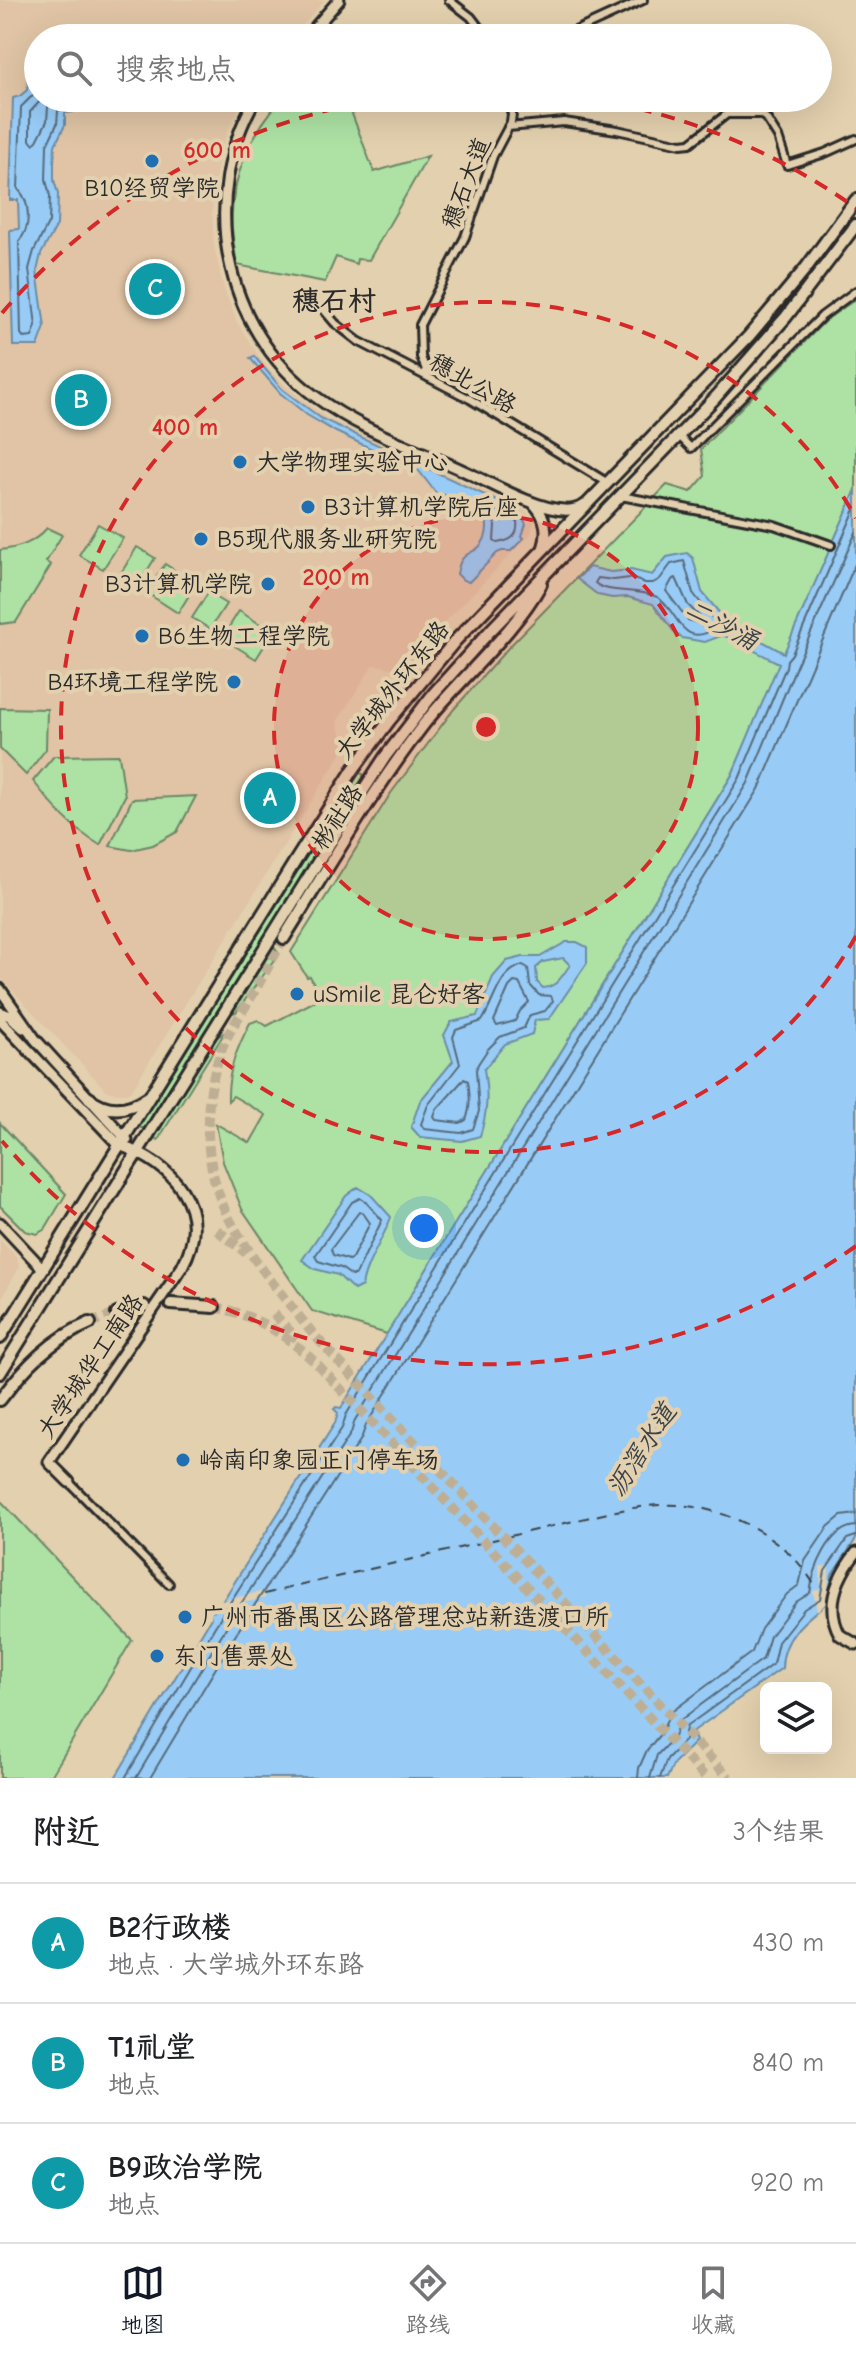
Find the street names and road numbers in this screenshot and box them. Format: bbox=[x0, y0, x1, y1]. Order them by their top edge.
street label: 穗石大道 bbox=[436, 133, 496, 233]
street label: 穗北公路 bbox=[424, 347, 522, 419]
street label: 大学城外环东路 bbox=[329, 615, 455, 765]
street label: 彬社路 bbox=[306, 779, 368, 855]
street label: 大学城华工南路 bbox=[31, 1289, 149, 1443]

